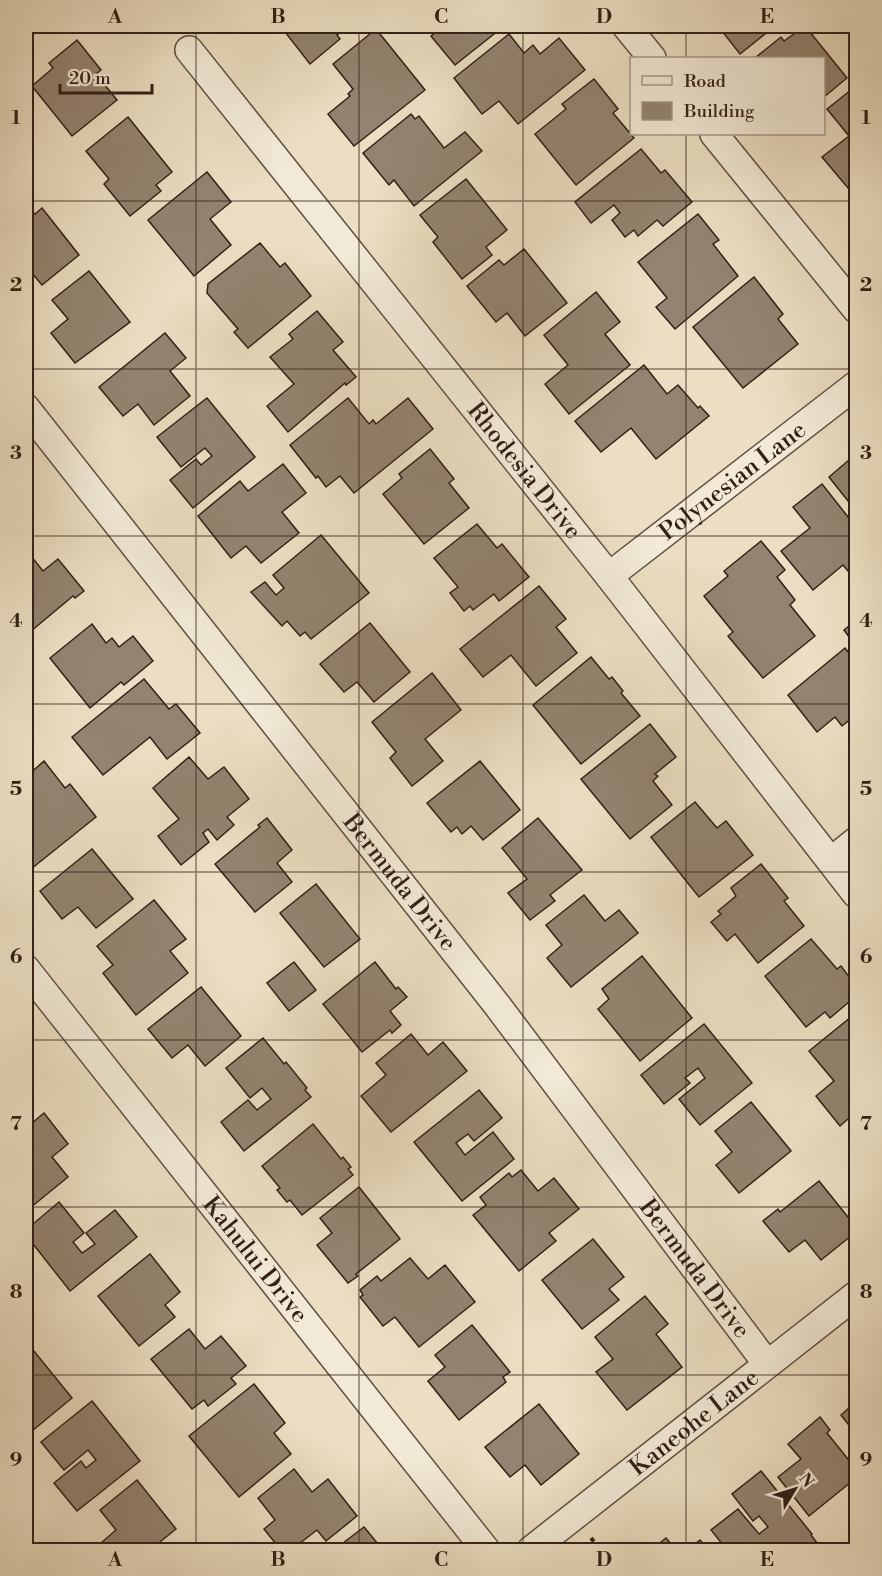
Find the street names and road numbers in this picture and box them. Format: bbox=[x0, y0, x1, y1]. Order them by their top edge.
street label: Rhodesia Drive bbox=[460, 396, 588, 546]
street label: Polynesian Lane bbox=[653, 415, 813, 548]
street label: Bermuda Drive bbox=[335, 807, 463, 957]
street label: Kahului Drive bbox=[196, 1190, 314, 1329]
street label: Bermuda Drive bbox=[632, 1193, 756, 1345]
street label: Kaneohe Lane bbox=[624, 1363, 765, 1483]

